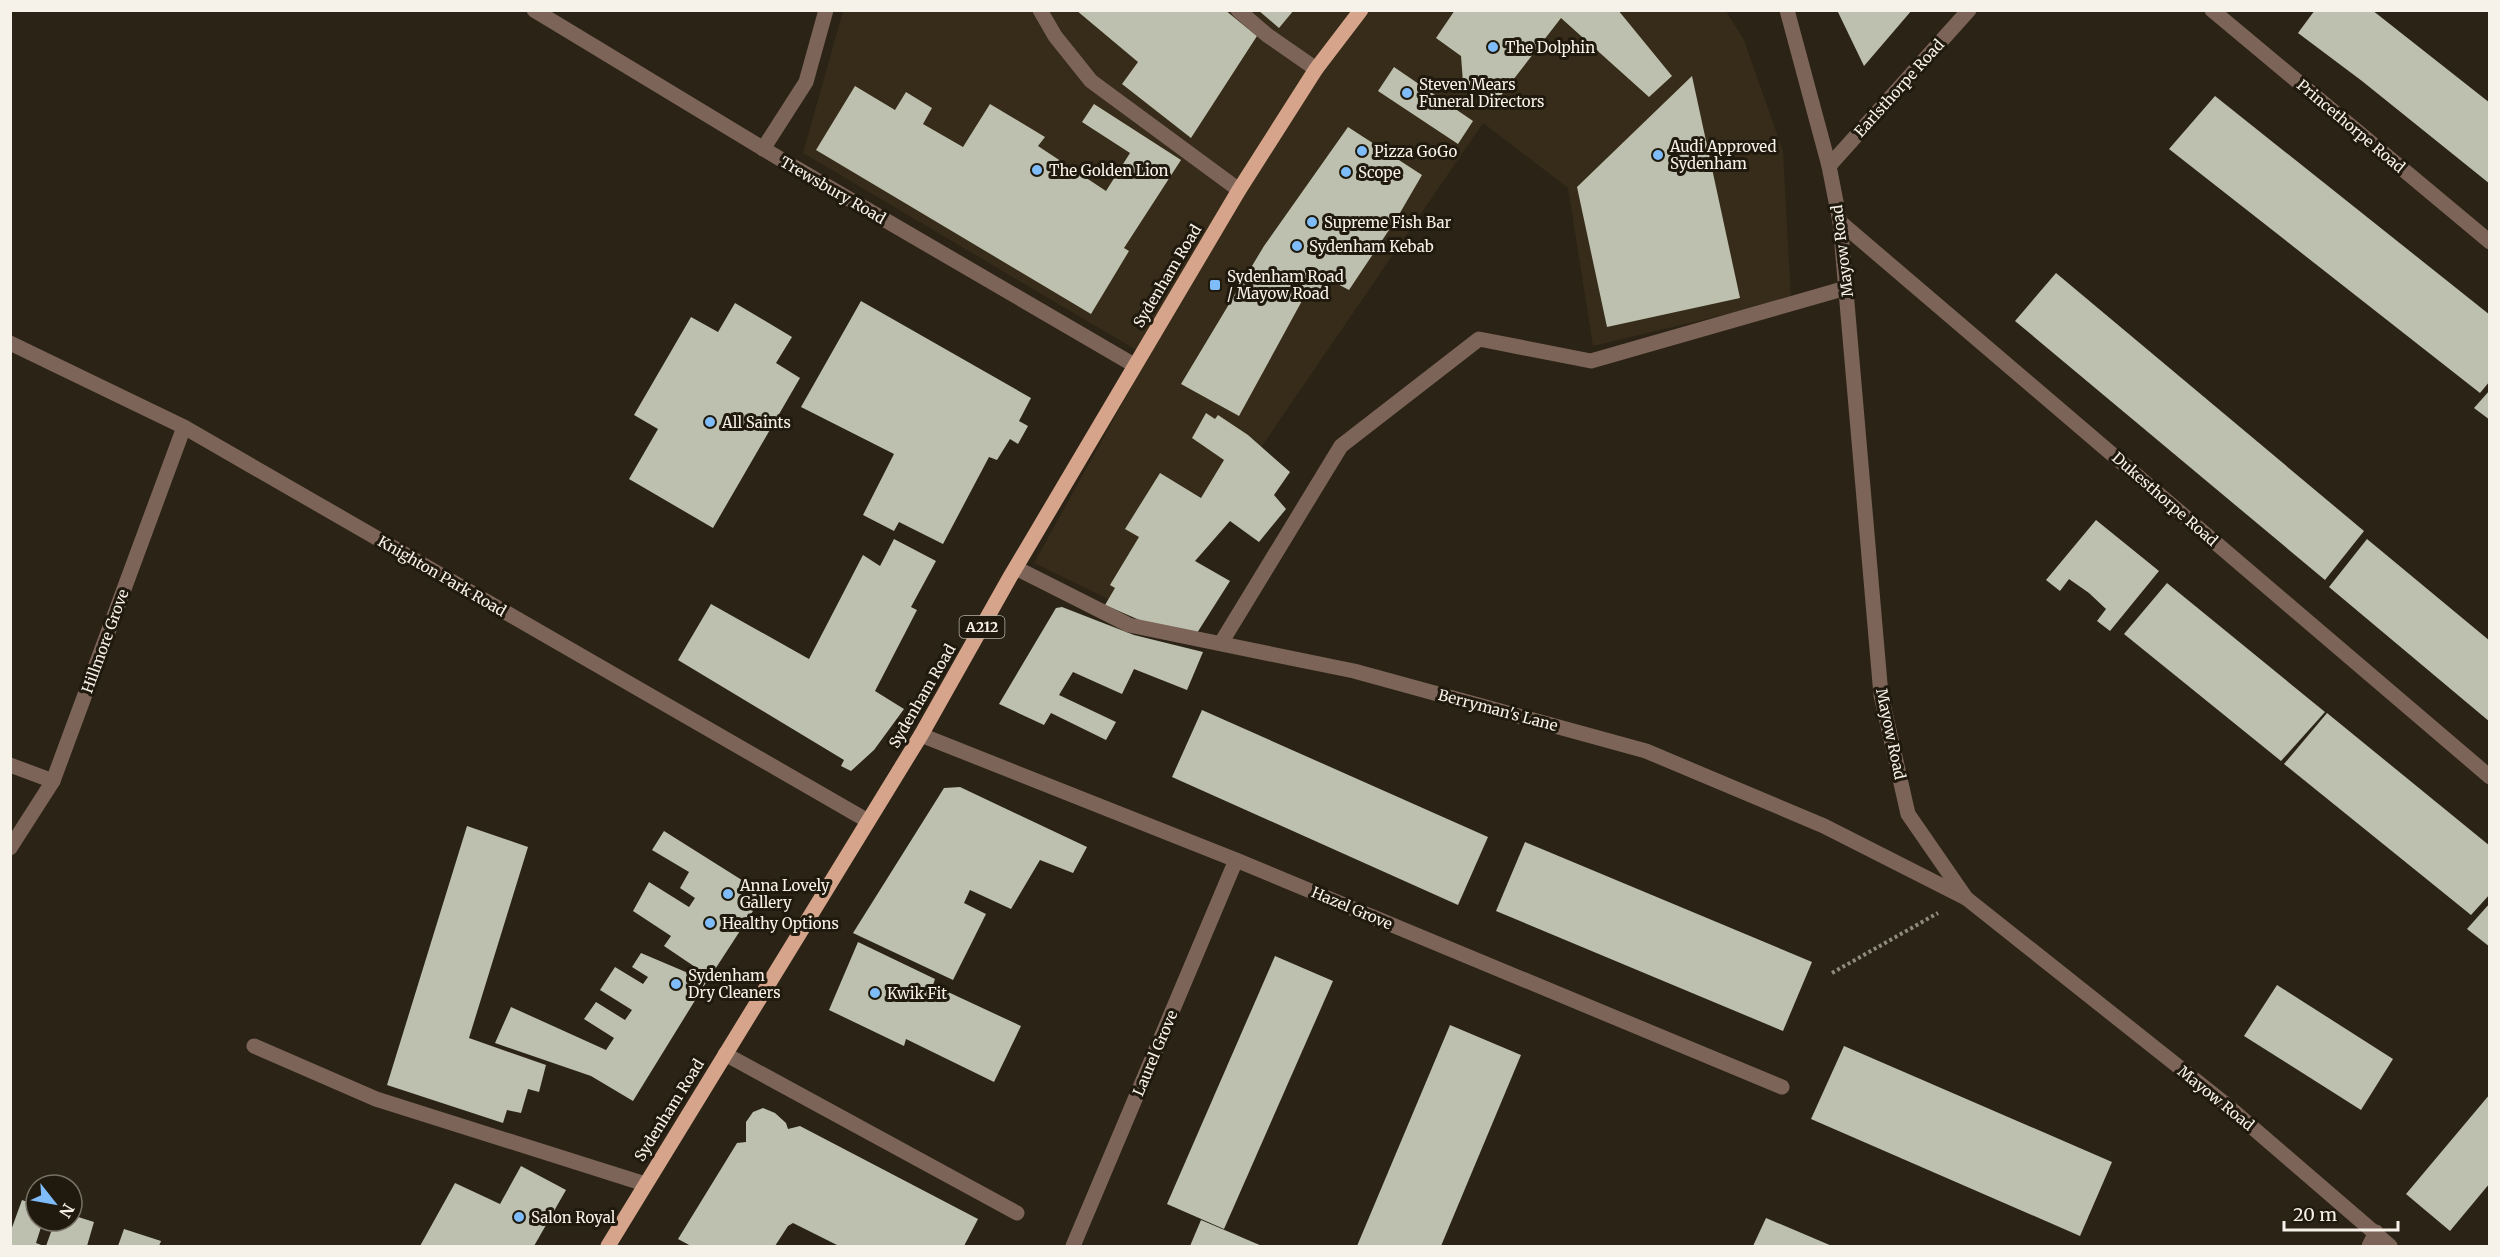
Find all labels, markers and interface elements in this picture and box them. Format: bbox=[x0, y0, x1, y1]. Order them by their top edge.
street label: Earlsthorpe Road bbox=[1850, 35, 1948, 141]
place label: The Dolphin bbox=[1505, 38, 1595, 57]
marker: The Dolphin bbox=[1486, 40, 1500, 54]
place label: Steven Mears Funeral Directors bbox=[1419, 75, 1544, 111]
street label: Princethorpe Road bbox=[2293, 75, 2409, 177]
marker: Steven Mears Funeral Directors bbox=[1400, 86, 1414, 100]
place label: Audi Approved Sydenham bbox=[1669, 137, 1776, 173]
place label: Pizza GoGo bbox=[1374, 142, 1457, 161]
marker: Pizza GoGo bbox=[1355, 144, 1369, 158]
marker: Audi Approved Sydenham bbox=[1651, 148, 1665, 162]
street label: Trewsbury Road bbox=[777, 152, 889, 228]
place label: The Golden Lion bbox=[1049, 161, 1168, 180]
marker: The Golden Lion bbox=[1030, 163, 1044, 177]
place label: Scope bbox=[1358, 163, 1401, 182]
marker: Scope bbox=[1339, 165, 1353, 179]
street label: Mayow Road bbox=[1827, 204, 1857, 298]
place label: Supreme Fish Bar bbox=[1324, 213, 1451, 232]
marker: Supreme Fish Bar bbox=[1305, 215, 1319, 229]
street label: Sydenham Road bbox=[1129, 221, 1205, 331]
place label: Sydenham Kebab bbox=[1309, 237, 1434, 256]
marker: Sydenham Kebab bbox=[1290, 239, 1304, 253]
place label: Sydenham Road / Mayow Road bbox=[1227, 267, 1344, 303]
marker: Sydenham Road / Mayow Road bbox=[1208, 278, 1222, 292]
place label: All Saints bbox=[721, 413, 791, 432]
marker: All Saints bbox=[703, 415, 717, 429]
street label: Dukesthorpe Road bbox=[2108, 448, 2222, 550]
street label: Knighton Park Road bbox=[374, 532, 510, 620]
street label: Hillmore Grove bbox=[77, 586, 133, 696]
road number: A212 bbox=[960, 616, 1004, 638]
street label: Sydenham Road bbox=[885, 641, 959, 751]
street label: Berryman's Lane bbox=[1436, 685, 1560, 735]
street label: Mayow Road bbox=[1872, 687, 1910, 781]
place label: Anna Lovely Gallery bbox=[739, 876, 830, 912]
street label: Hazel Grove bbox=[1309, 882, 1395, 934]
marker: Anna Lovely Gallery bbox=[721, 887, 735, 901]
place label: Healthy Options bbox=[722, 914, 839, 933]
marker: Healthy Options bbox=[703, 916, 717, 930]
place label: Sydenham Dry Cleaners bbox=[688, 966, 781, 1002]
marker: Sydenham Dry Cleaners bbox=[669, 977, 683, 991]
place label: Kwik Fit bbox=[887, 984, 947, 1003]
marker: Kwik Fit bbox=[868, 986, 882, 1000]
street label: Laurel Grove bbox=[1128, 1007, 1182, 1099]
street label: Sydenham Road bbox=[630, 1055, 708, 1165]
street label: Mayow Road bbox=[2174, 1061, 2258, 1135]
north arrow bbox=[24, 1173, 84, 1233]
scale bar bbox=[2284, 1194, 2398, 1232]
text: N bbox=[55, 1200, 79, 1222]
text: 20 m bbox=[2293, 1203, 2337, 1226]
place label: Salon Royal bbox=[531, 1208, 616, 1227]
marker: Salon Royal bbox=[512, 1210, 526, 1224]

